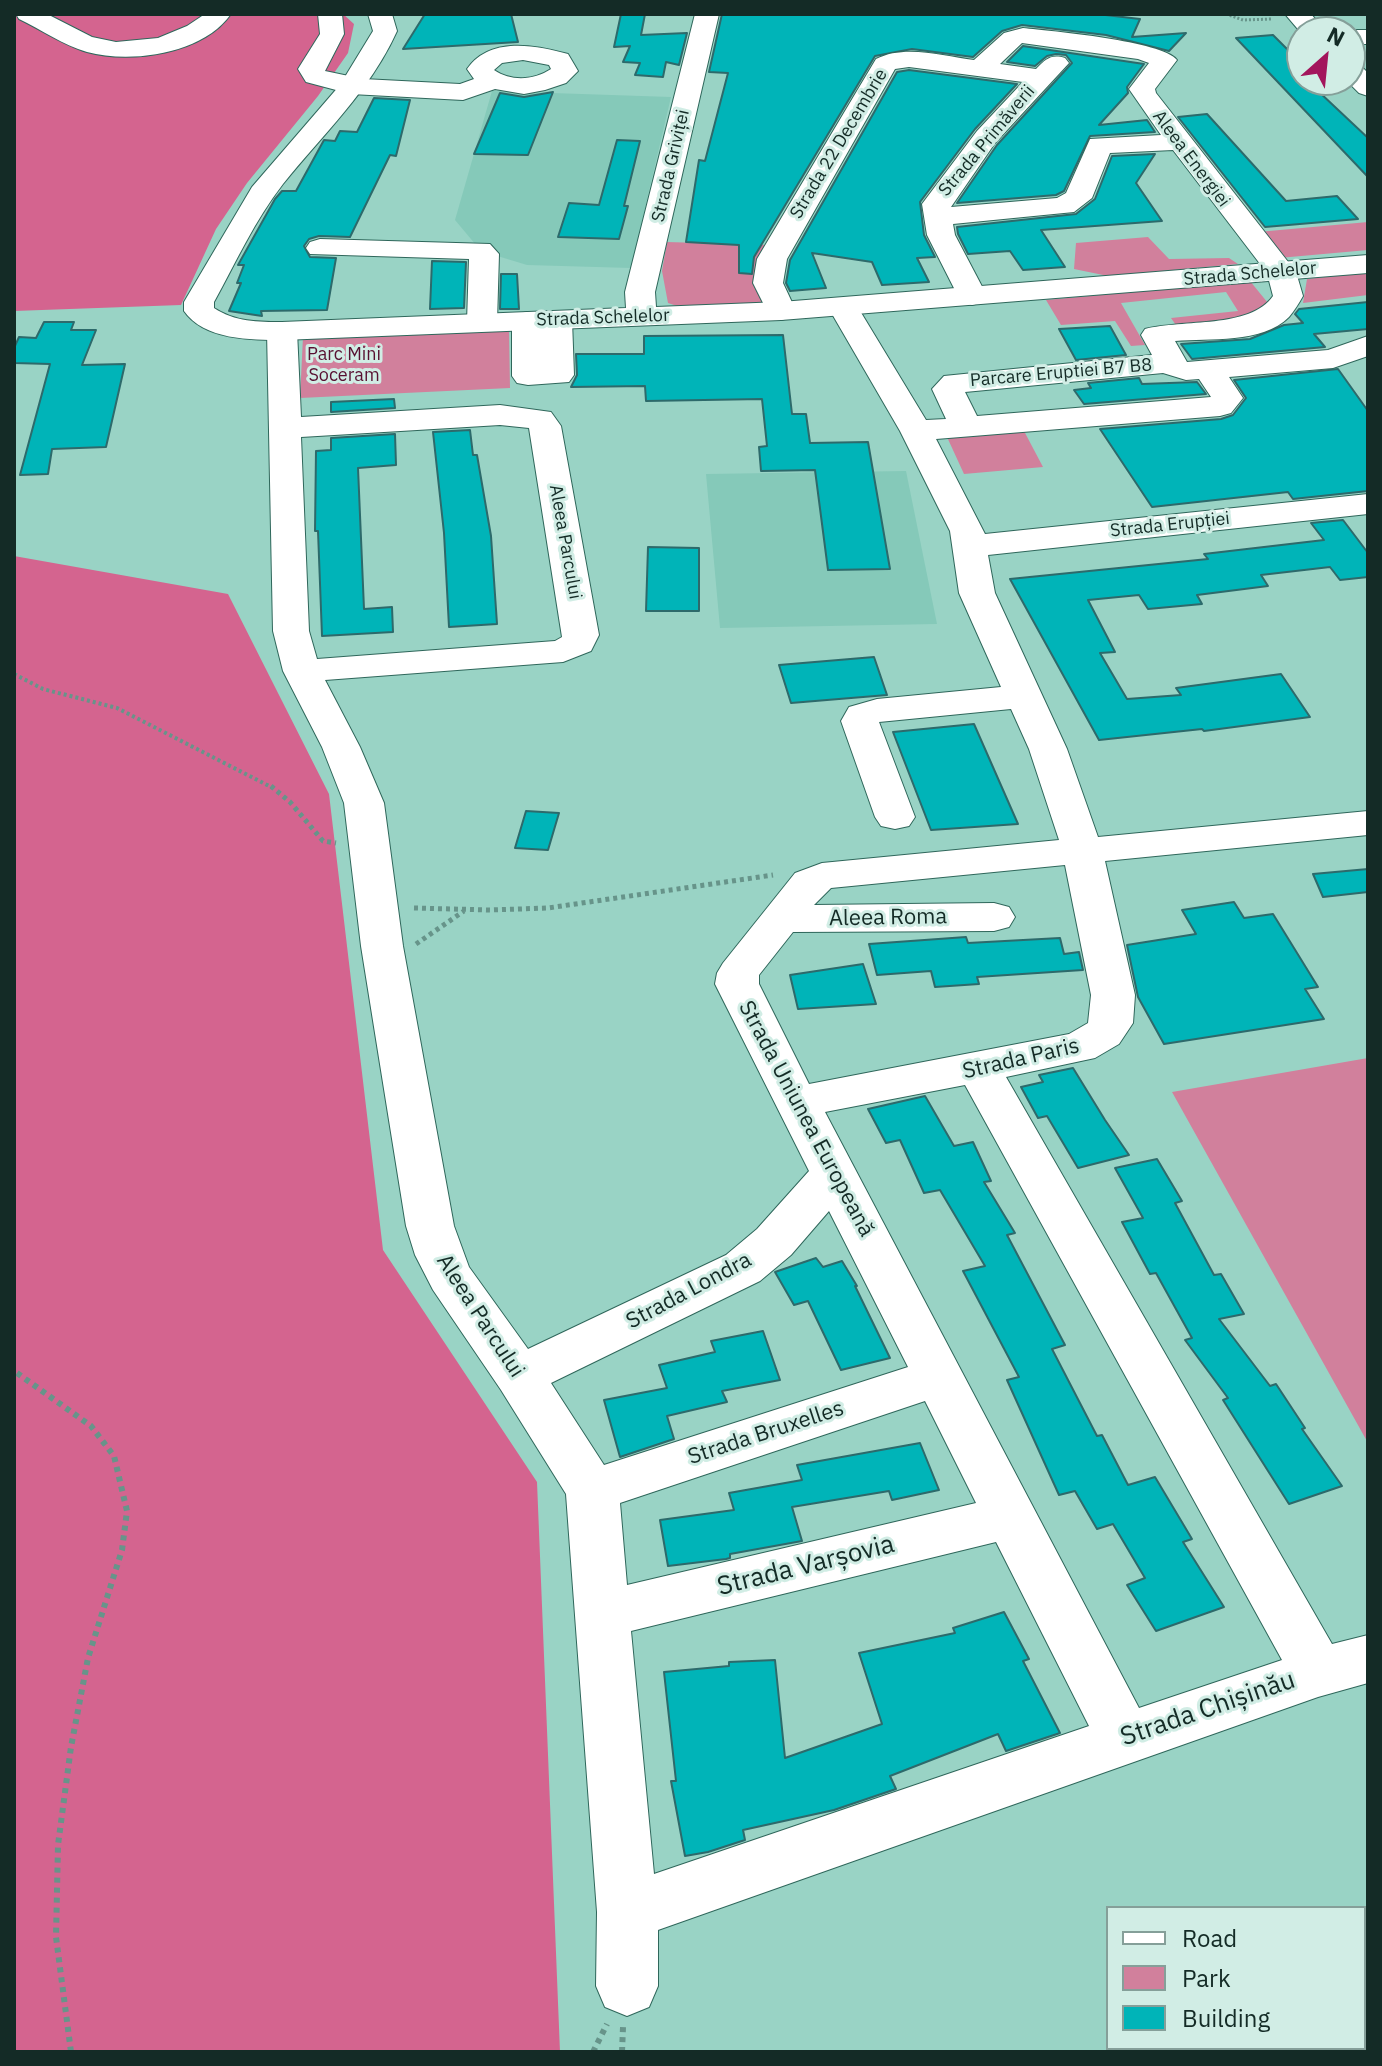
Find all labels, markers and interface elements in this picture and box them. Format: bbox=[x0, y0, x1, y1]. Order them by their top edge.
north arrow bbox=[1286, 16, 1366, 96]
text: N bbox=[1323, 19, 1350, 52]
street label: Strada 22 Decembrie bbox=[786, 65, 892, 223]
street label: Strada Primăverii bbox=[934, 81, 1040, 201]
street label: Aleea Energiei bbox=[1148, 106, 1234, 212]
street label: Strada Griviței bbox=[648, 108, 694, 224]
street label: Strada Schelelor bbox=[1183, 257, 1317, 291]
street label: Strada Schelelor bbox=[536, 305, 670, 331]
park label: Parc Mini Soceram bbox=[307, 344, 381, 386]
street label: Parcare Eruptiei B7 B8 bbox=[969, 354, 1153, 392]
street label: Aleea Parcului bbox=[544, 483, 586, 601]
street label: Strada Erupției bbox=[1109, 508, 1231, 542]
street label: Aleea Roma bbox=[829, 904, 947, 932]
street label: Strada Uniunea Europeană bbox=[733, 997, 879, 1241]
street label: Strada Paris bbox=[960, 1033, 1082, 1085]
street label: Strada Londra bbox=[622, 1247, 756, 1335]
street label: Aleea Parcului bbox=[430, 1249, 530, 1383]
street label: Strada Bruxelles bbox=[685, 1395, 847, 1471]
street label: Strada Varșovia bbox=[714, 1529, 898, 1603]
street label: Strada Chișinău bbox=[1117, 1665, 1299, 1753]
legend bbox=[1106, 1906, 1366, 2050]
text: Road bbox=[1182, 1922, 1237, 1954]
text: Park bbox=[1182, 1962, 1231, 1994]
text: Building bbox=[1182, 2002, 1270, 2034]

